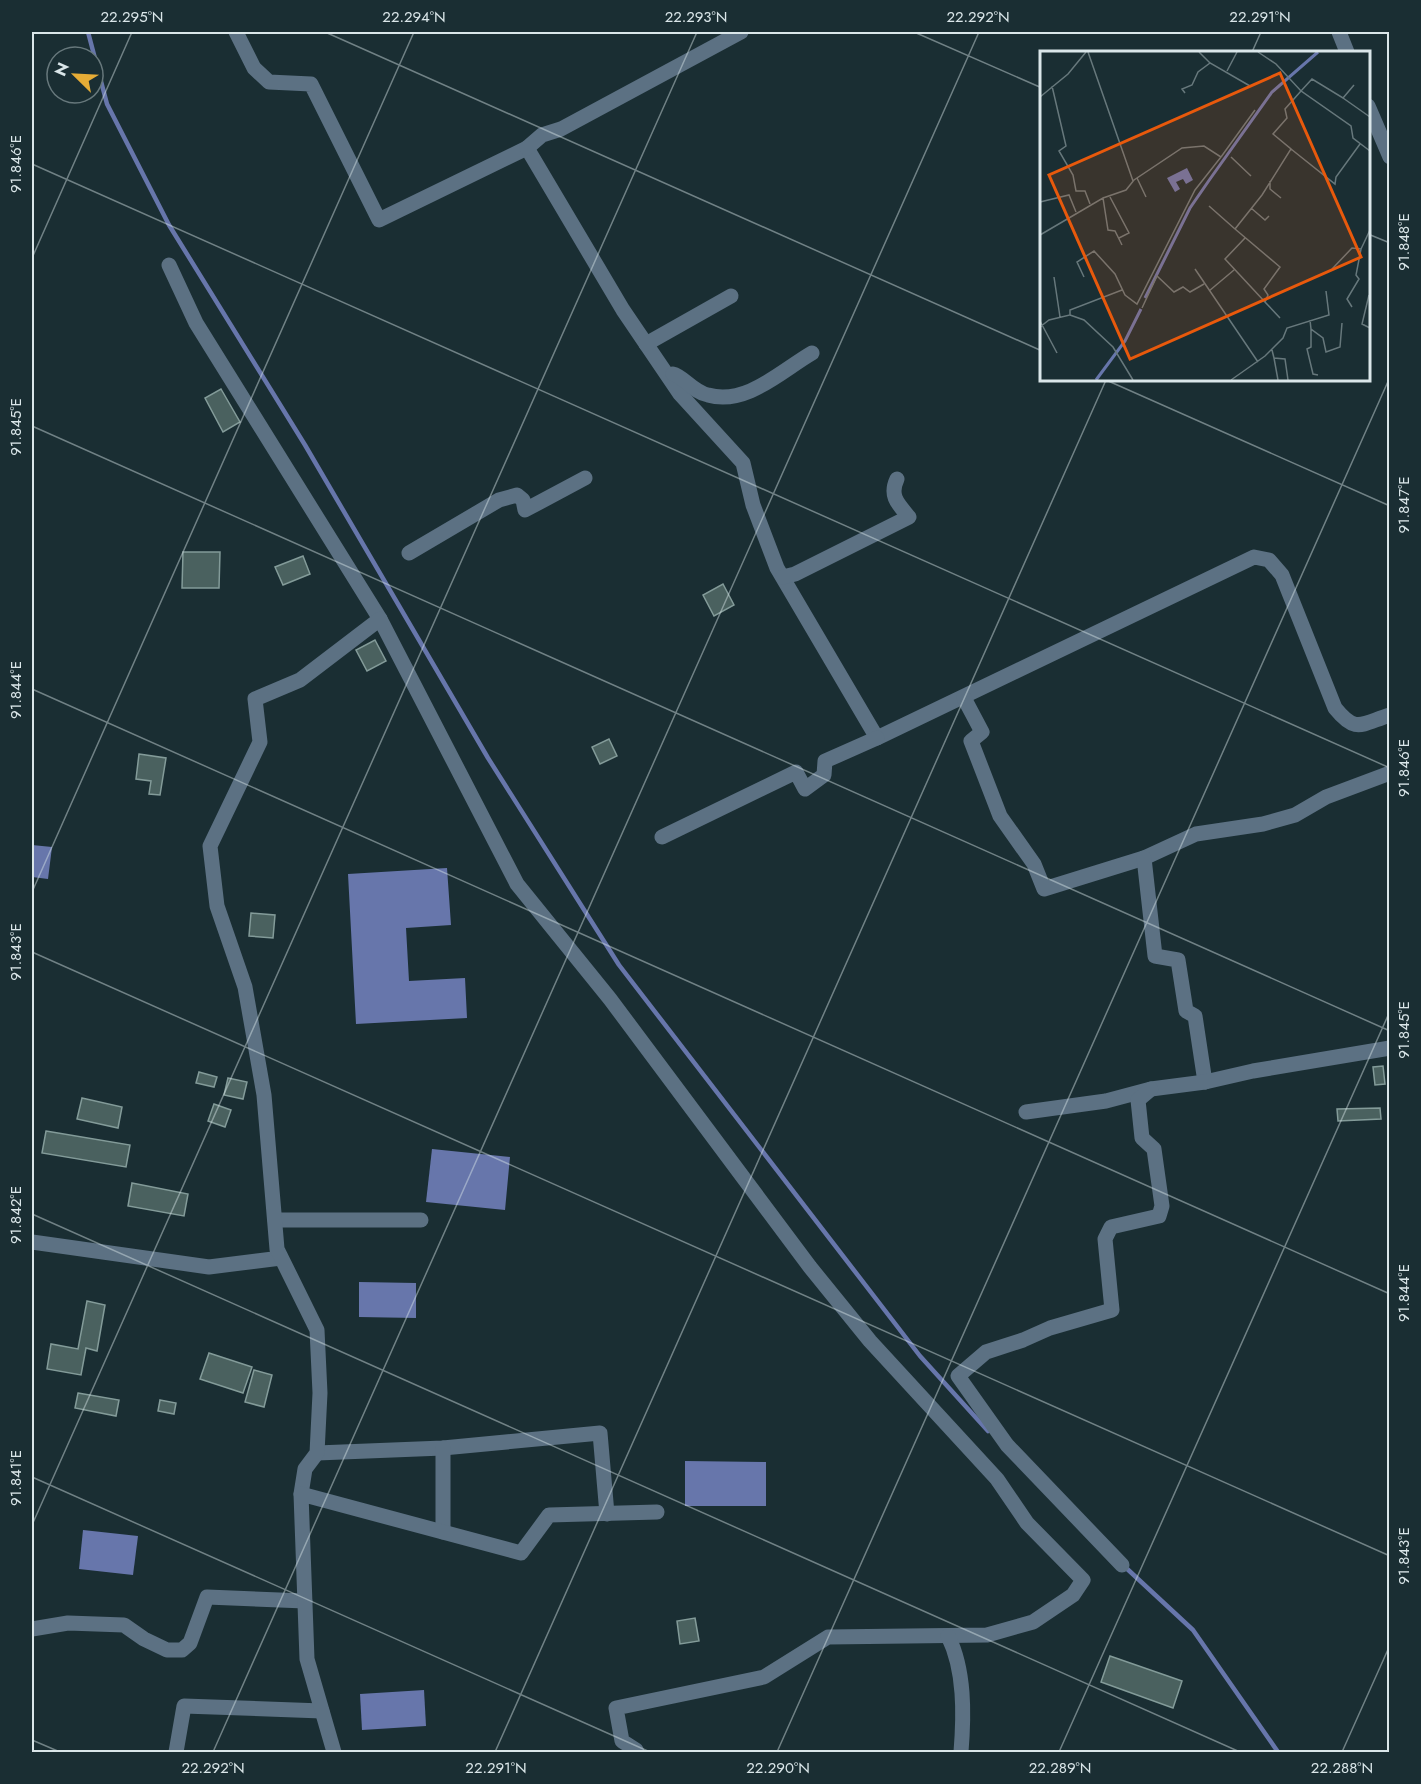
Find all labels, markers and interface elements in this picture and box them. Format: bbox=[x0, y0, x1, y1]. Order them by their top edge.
text: 22.295°N bbox=[100, 6, 164, 28]
text: 22.294°N bbox=[382, 6, 446, 28]
text: 22.293°N bbox=[665, 6, 727, 28]
text: 22.292°N bbox=[946, 6, 1010, 28]
text: 22.291°N bbox=[1229, 6, 1291, 28]
north arrow bbox=[45, 45, 105, 105]
inset map bbox=[1040, 51, 1370, 381]
text: N bbox=[49, 59, 75, 80]
text: 91.846°E bbox=[5, 135, 27, 193]
text: 91.848°E bbox=[1393, 213, 1415, 271]
text: 91.845°E bbox=[5, 398, 27, 456]
text: 91.847°E bbox=[1393, 476, 1415, 534]
text: 91.844°E bbox=[5, 661, 27, 719]
text: 91.846°E bbox=[1393, 739, 1415, 797]
text: 91.843°E bbox=[5, 923, 27, 981]
text: 91.845°E bbox=[1393, 1001, 1415, 1059]
text: 91.842°E bbox=[5, 1186, 27, 1244]
text: 91.844°E bbox=[1393, 1264, 1415, 1322]
text: 91.841°E bbox=[5, 1450, 27, 1506]
text: 91.843°E bbox=[1393, 1527, 1415, 1585]
text: 22.292°N bbox=[181, 1757, 245, 1779]
text: 22.291°N bbox=[465, 1757, 527, 1779]
text: 22.290°N bbox=[746, 1757, 810, 1779]
text: 22.289°N bbox=[1029, 1757, 1091, 1779]
text: 22.288°N bbox=[1311, 1757, 1373, 1779]

